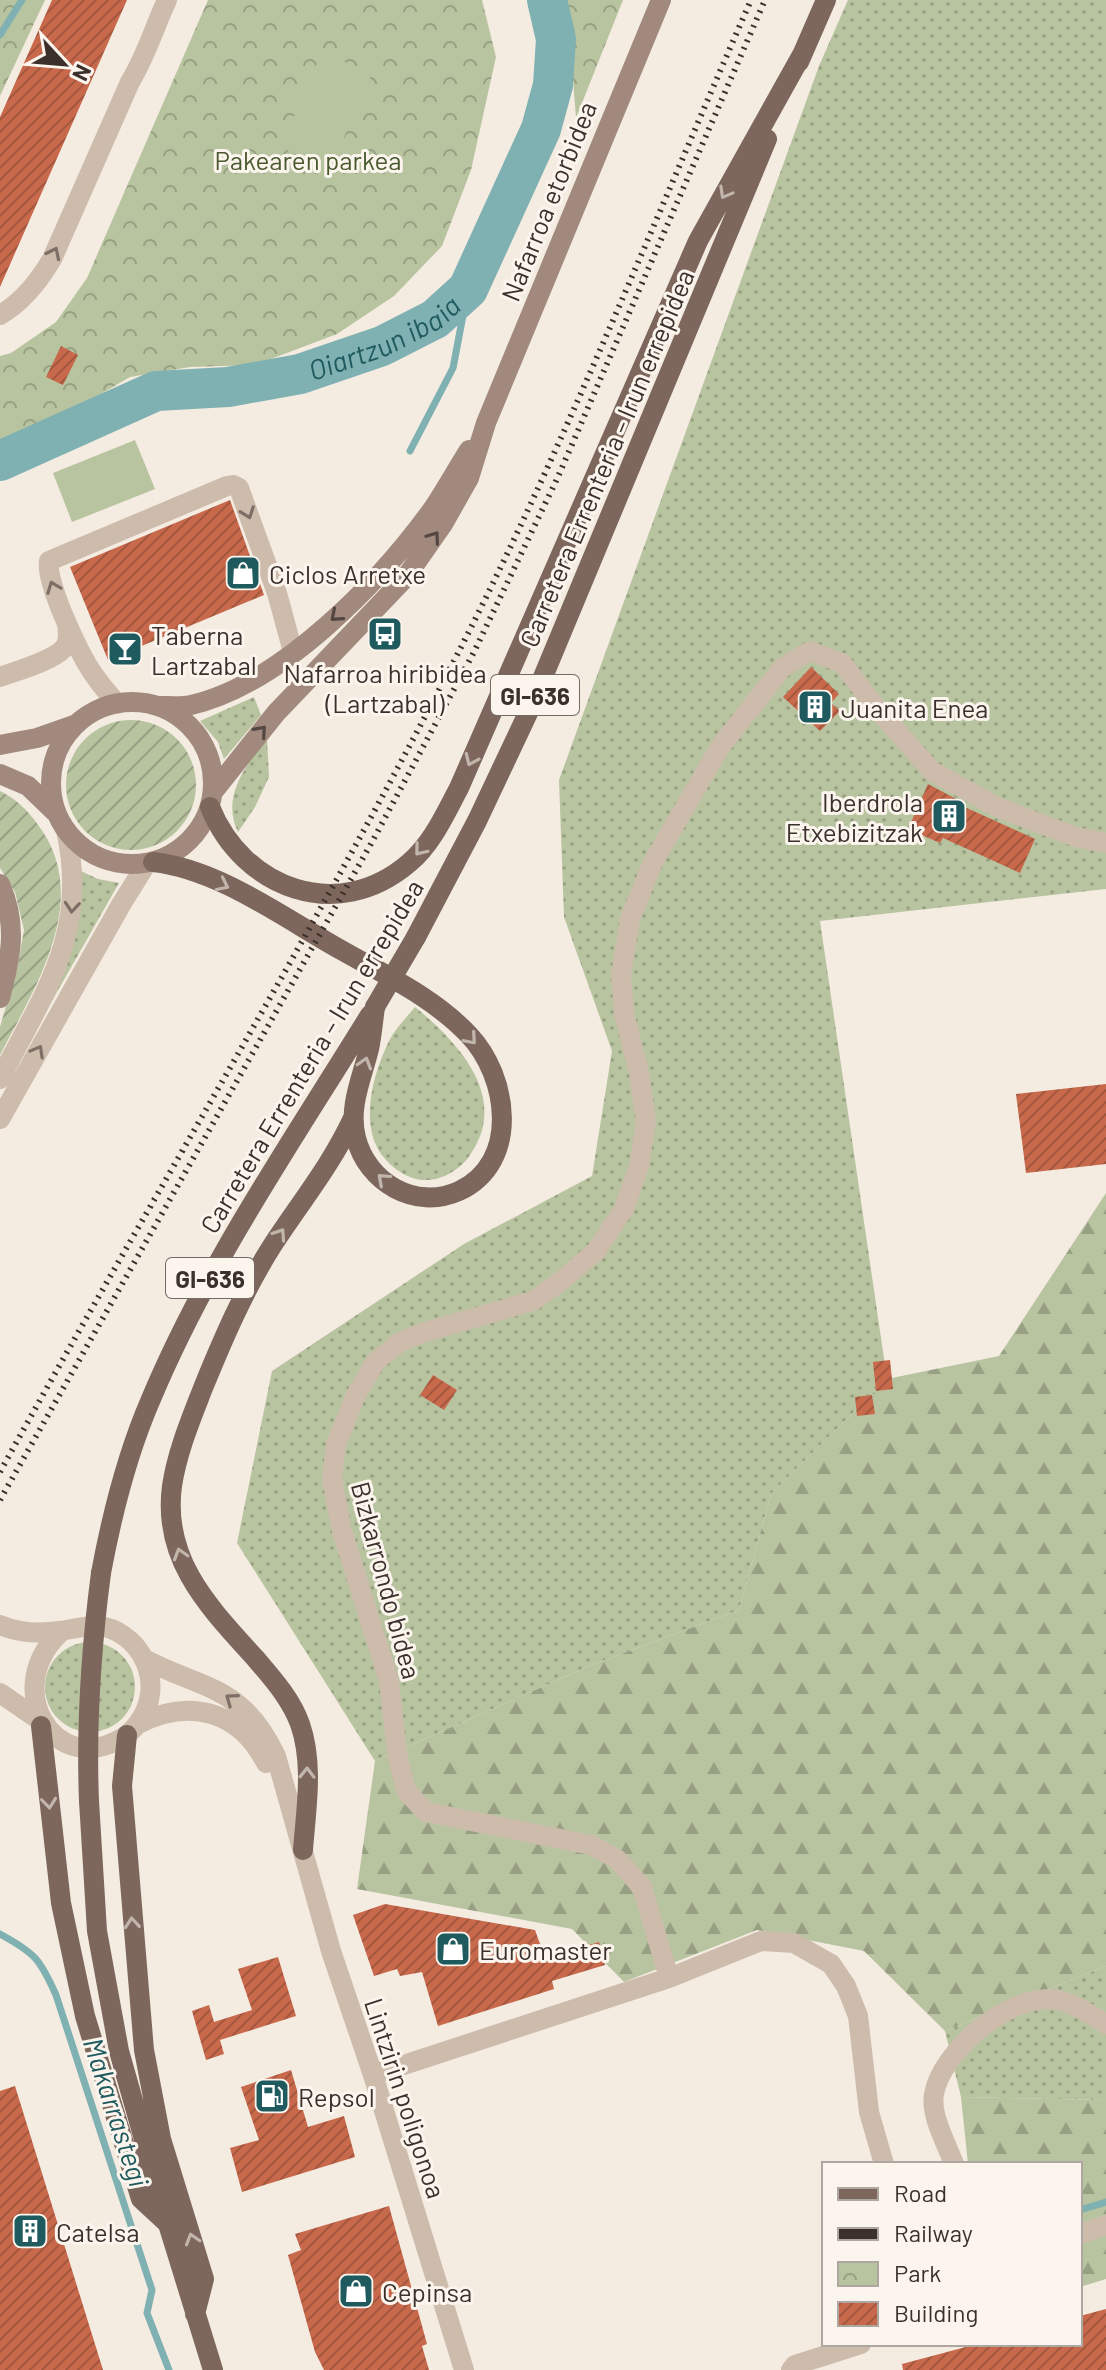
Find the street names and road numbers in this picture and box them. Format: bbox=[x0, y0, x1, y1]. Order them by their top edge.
street label: Nafarroa etorbidea bbox=[494, 97, 602, 305]
street label: Carretera Errenteria – Irun errepidea bbox=[512, 265, 700, 651]
road number: GI-636 bbox=[491, 675, 579, 715]
street label: Carretera Errenteria – Irun errepidea bbox=[193, 874, 429, 1238]
road number: GI-636 bbox=[166, 1258, 254, 1298]
street label: Bizkarrondo bidea bbox=[346, 1478, 428, 1682]
street label: Lintzirin poligonoa bbox=[359, 1994, 453, 2202]

